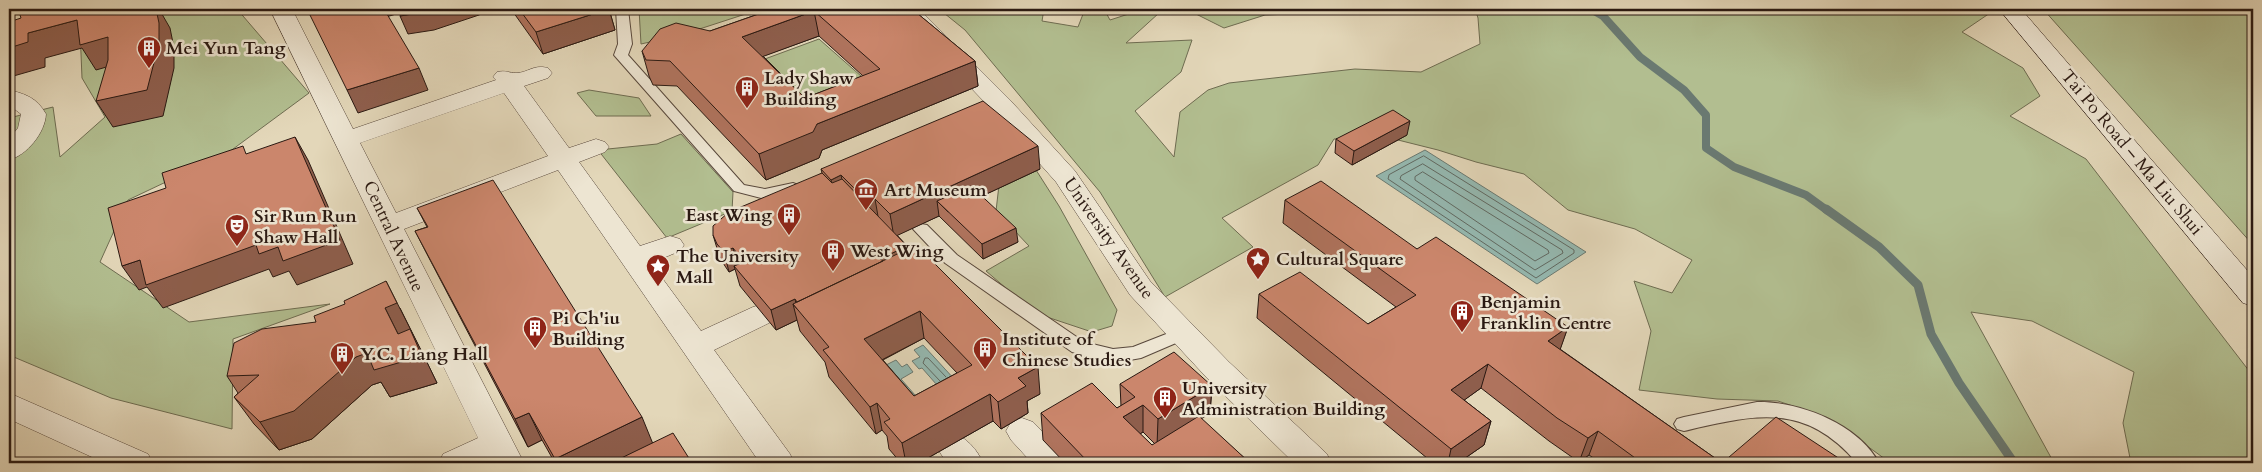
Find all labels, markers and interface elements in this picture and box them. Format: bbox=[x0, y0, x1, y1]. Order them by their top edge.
building icon: Mei Yun Tang bbox=[136, 35, 162, 69]
place label: Mei Yun Tang bbox=[166, 36, 286, 61]
street label: Tai Po Road – Ma Liu Shui bbox=[2055, 64, 2208, 241]
place label: Lady Shaw Building bbox=[764, 66, 854, 112]
building icon: Lady Shaw Building bbox=[734, 75, 760, 109]
street label: University Avenue bbox=[1057, 172, 1160, 304]
street label: Central Avenue bbox=[357, 177, 430, 296]
museum icon: Art Museum bbox=[853, 177, 879, 211]
place label: Art Museum bbox=[884, 178, 987, 203]
building icon: East Wing bbox=[776, 202, 802, 236]
place label: East Wing bbox=[685, 203, 772, 228]
place label: Sir Run Run Shaw Hall bbox=[254, 204, 357, 250]
theatre icon: Sir Run Run Shaw Hall bbox=[224, 213, 250, 247]
building icon: West Wing bbox=[820, 238, 846, 272]
place label: West Wing bbox=[849, 239, 944, 264]
place label: The University Mall bbox=[676, 244, 800, 290]
place icon: Cultural Square bbox=[1245, 246, 1271, 280]
place label: Cultural Square bbox=[1276, 247, 1404, 272]
place icon: The University Mall bbox=[645, 253, 671, 287]
place label: Benjamin Franklin Centre bbox=[1480, 290, 1612, 336]
building icon: Benjamin Franklin Centre bbox=[1449, 299, 1475, 333]
place label: Pi Ch'iu Building bbox=[552, 306, 625, 352]
building icon: Pi Ch'iu Building bbox=[522, 315, 548, 349]
place label: Institute of Chinese Studies bbox=[1002, 327, 1131, 373]
building icon: Institute of Chinese Studies bbox=[972, 336, 998, 370]
building icon: Y.C. Liang Hall bbox=[329, 341, 355, 375]
place label: Y.C. Liang Hall bbox=[360, 342, 488, 367]
place label: University Administration Building bbox=[1182, 376, 1385, 422]
building icon: University Administration Building bbox=[1152, 385, 1178, 419]

